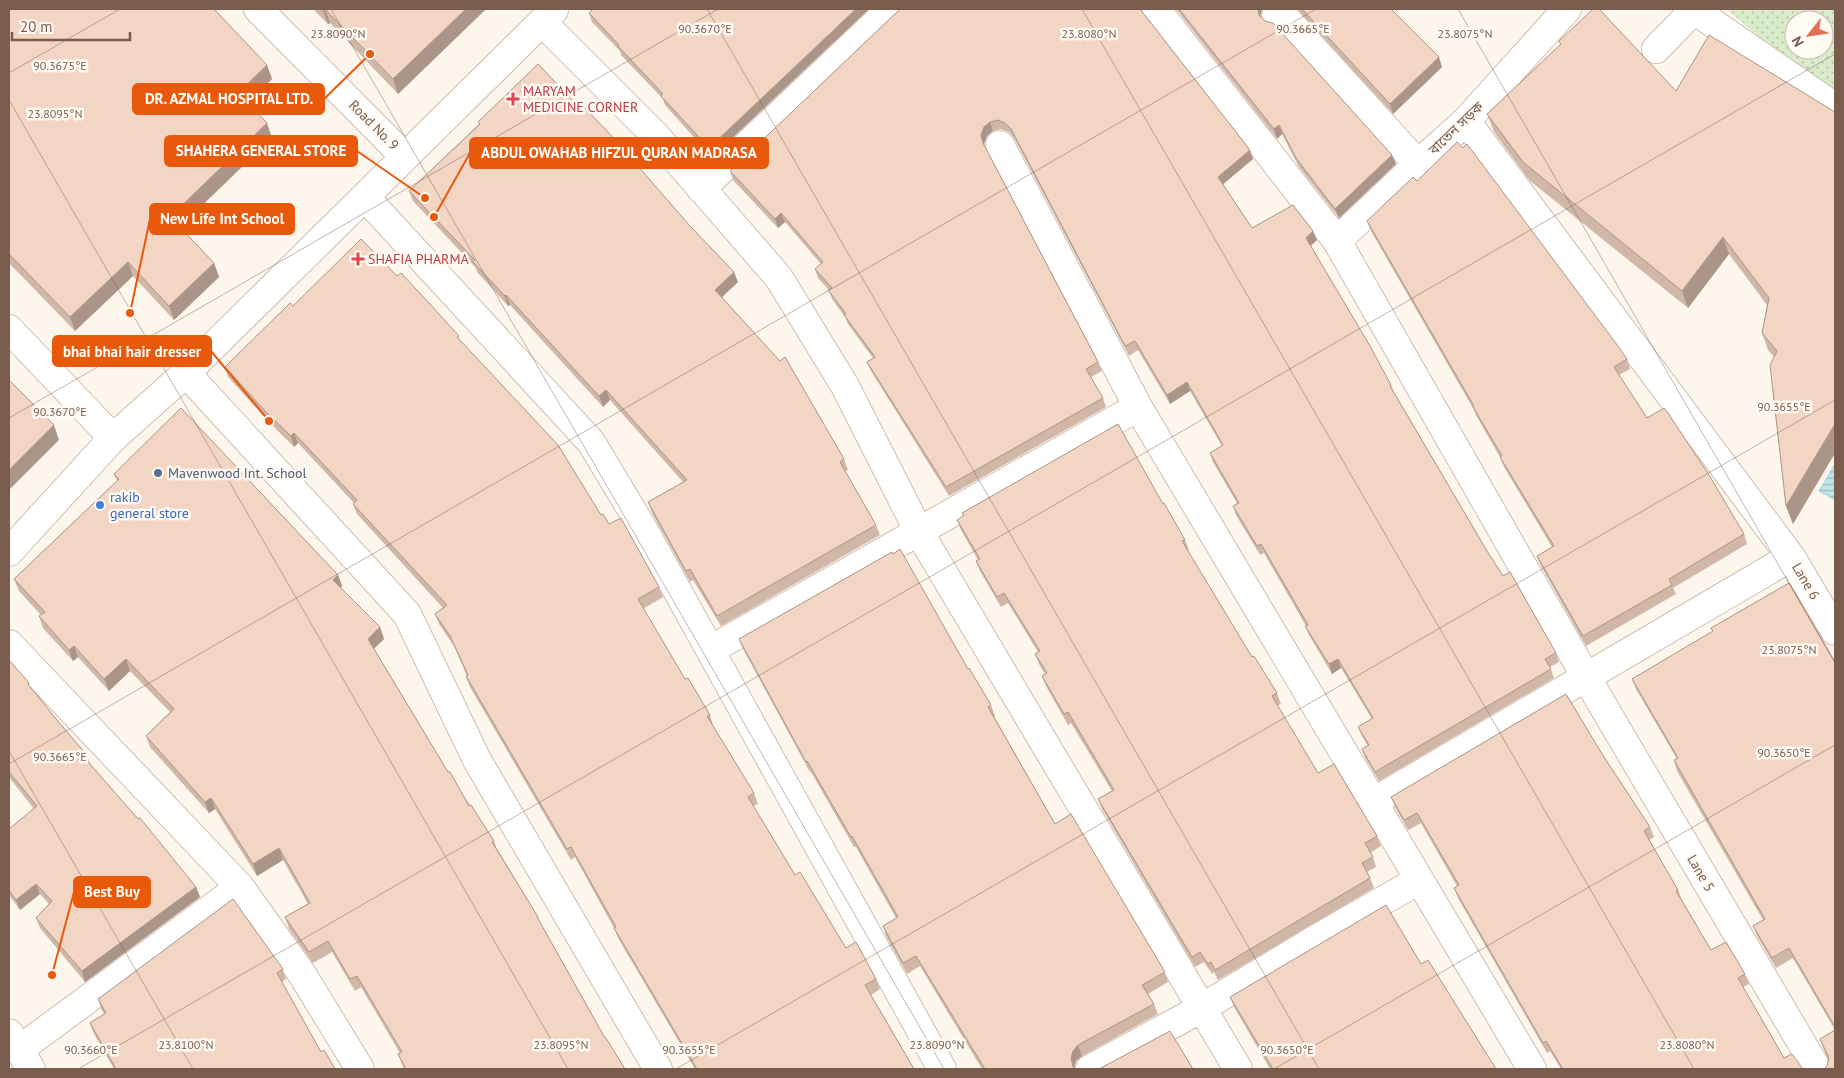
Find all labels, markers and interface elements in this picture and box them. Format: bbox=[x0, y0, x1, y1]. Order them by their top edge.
scale bar bbox=[12, 10, 130, 42]
north arrow bbox=[1784, 10, 1834, 60]
text: 20 m bbox=[20, 17, 53, 36]
text: 90.3670°E bbox=[678, 21, 732, 36]
text: 90.3665°E bbox=[1276, 21, 1330, 36]
text: 23.8090°N bbox=[311, 26, 365, 41]
text: 23.8080°N bbox=[1062, 26, 1116, 41]
text: 23.8075°N bbox=[1438, 26, 1492, 41]
text: N bbox=[1788, 33, 1808, 50]
text: 90.3675°E bbox=[33, 58, 87, 73]
place label: MARYAM MEDICINE CORNER bbox=[523, 82, 638, 116]
callout: DR. AZMAL HOSPITAL LTD. bbox=[133, 84, 324, 114]
text: DR. AZMAL HOSPITAL LTD. bbox=[145, 89, 313, 108]
marker: MARYAM MEDICINE CORNER bbox=[507, 93, 519, 105]
street label: Road No. 9 bbox=[345, 96, 403, 154]
street label: বাতেন সড়ক bbox=[1424, 97, 1488, 159]
text: 23.8095°N bbox=[28, 106, 82, 121]
callout: SHAHERA GENERAL STORE bbox=[165, 136, 357, 166]
callout: ABDUL OWAHAB HIFZUL QURAN MADRASA bbox=[470, 138, 768, 168]
text: SHAHERA GENERAL STORE bbox=[176, 141, 346, 160]
text: ABDUL OWAHAB HIFZUL QURAN MADRASA bbox=[481, 143, 758, 162]
callout: New Life Int School bbox=[150, 204, 294, 234]
text: New Life Int School bbox=[160, 209, 285, 228]
place label: SHAFIA PHARMA bbox=[368, 250, 470, 268]
marker: SHAFIA PHARMA bbox=[352, 253, 364, 265]
callout: bhai bhai hair dresser bbox=[53, 336, 211, 366]
text: bhai bhai hair dresser bbox=[63, 342, 202, 361]
text: 90.3655°E bbox=[1757, 399, 1811, 414]
text: 90.3670°E bbox=[33, 404, 87, 419]
place label: Mavenwood Int. School bbox=[168, 464, 307, 482]
marker: Mavenwood Int. School bbox=[152, 467, 164, 479]
place label: rakib general store bbox=[110, 488, 189, 522]
marker: rakib general store bbox=[94, 499, 106, 511]
street label: Lane 6 bbox=[1788, 559, 1824, 603]
text: 23.8075°N bbox=[1762, 642, 1816, 657]
text: 90.3650°E bbox=[1757, 745, 1811, 760]
text: 90.3665°E bbox=[33, 749, 87, 764]
street label: Lane 5 bbox=[1683, 851, 1719, 895]
callout: Best Buy bbox=[74, 877, 150, 907]
text: Best Buy bbox=[84, 882, 141, 901]
text: 23.8100°N bbox=[159, 1037, 213, 1052]
text: 23.8095°N bbox=[534, 1037, 588, 1052]
text: 23.8090°N bbox=[910, 1037, 964, 1052]
text: 23.8080°N bbox=[1660, 1037, 1714, 1052]
text: 90.3660°E bbox=[64, 1042, 118, 1057]
text: 90.3655°E bbox=[662, 1042, 716, 1057]
text: 90.3650°E bbox=[1260, 1042, 1314, 1057]

